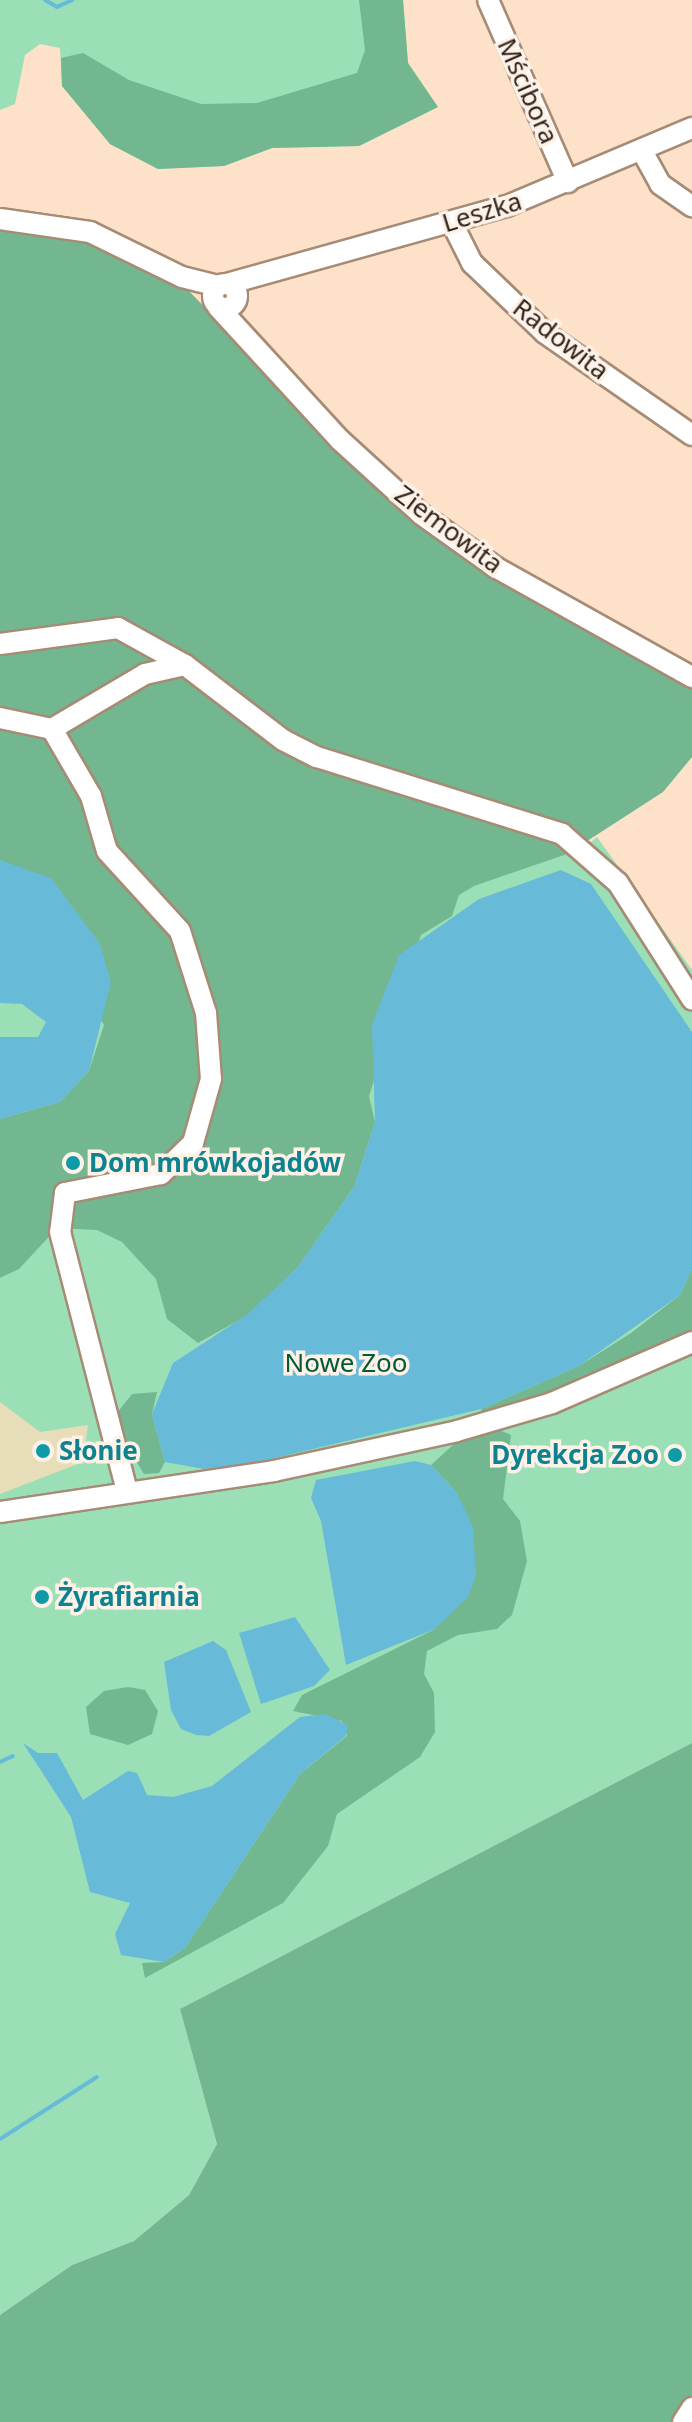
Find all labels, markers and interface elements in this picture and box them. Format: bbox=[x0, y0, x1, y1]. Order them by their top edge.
street label: Mścibora bbox=[491, 34, 565, 148]
street label: Leszka bbox=[439, 185, 525, 239]
street label: Radowita bbox=[507, 292, 615, 386]
street label: Ziemowita bbox=[389, 478, 509, 580]
place label: Dom mrówkojadów bbox=[89, 1147, 341, 1179]
marker: Dom mrówkojadów bbox=[64, 1154, 82, 1172]
park label: Nowe Zoo bbox=[284, 1347, 408, 1379]
place label: Słonie bbox=[59, 1435, 138, 1467]
place label: Dyrekcja Zoo bbox=[491, 1439, 659, 1471]
marker: Słonie bbox=[34, 1442, 52, 1460]
marker: Dyrekcja Zoo bbox=[666, 1446, 684, 1464]
place label: Żyrafiarnia bbox=[58, 1581, 200, 1613]
marker: Żyrafiarnia bbox=[33, 1588, 51, 1606]

